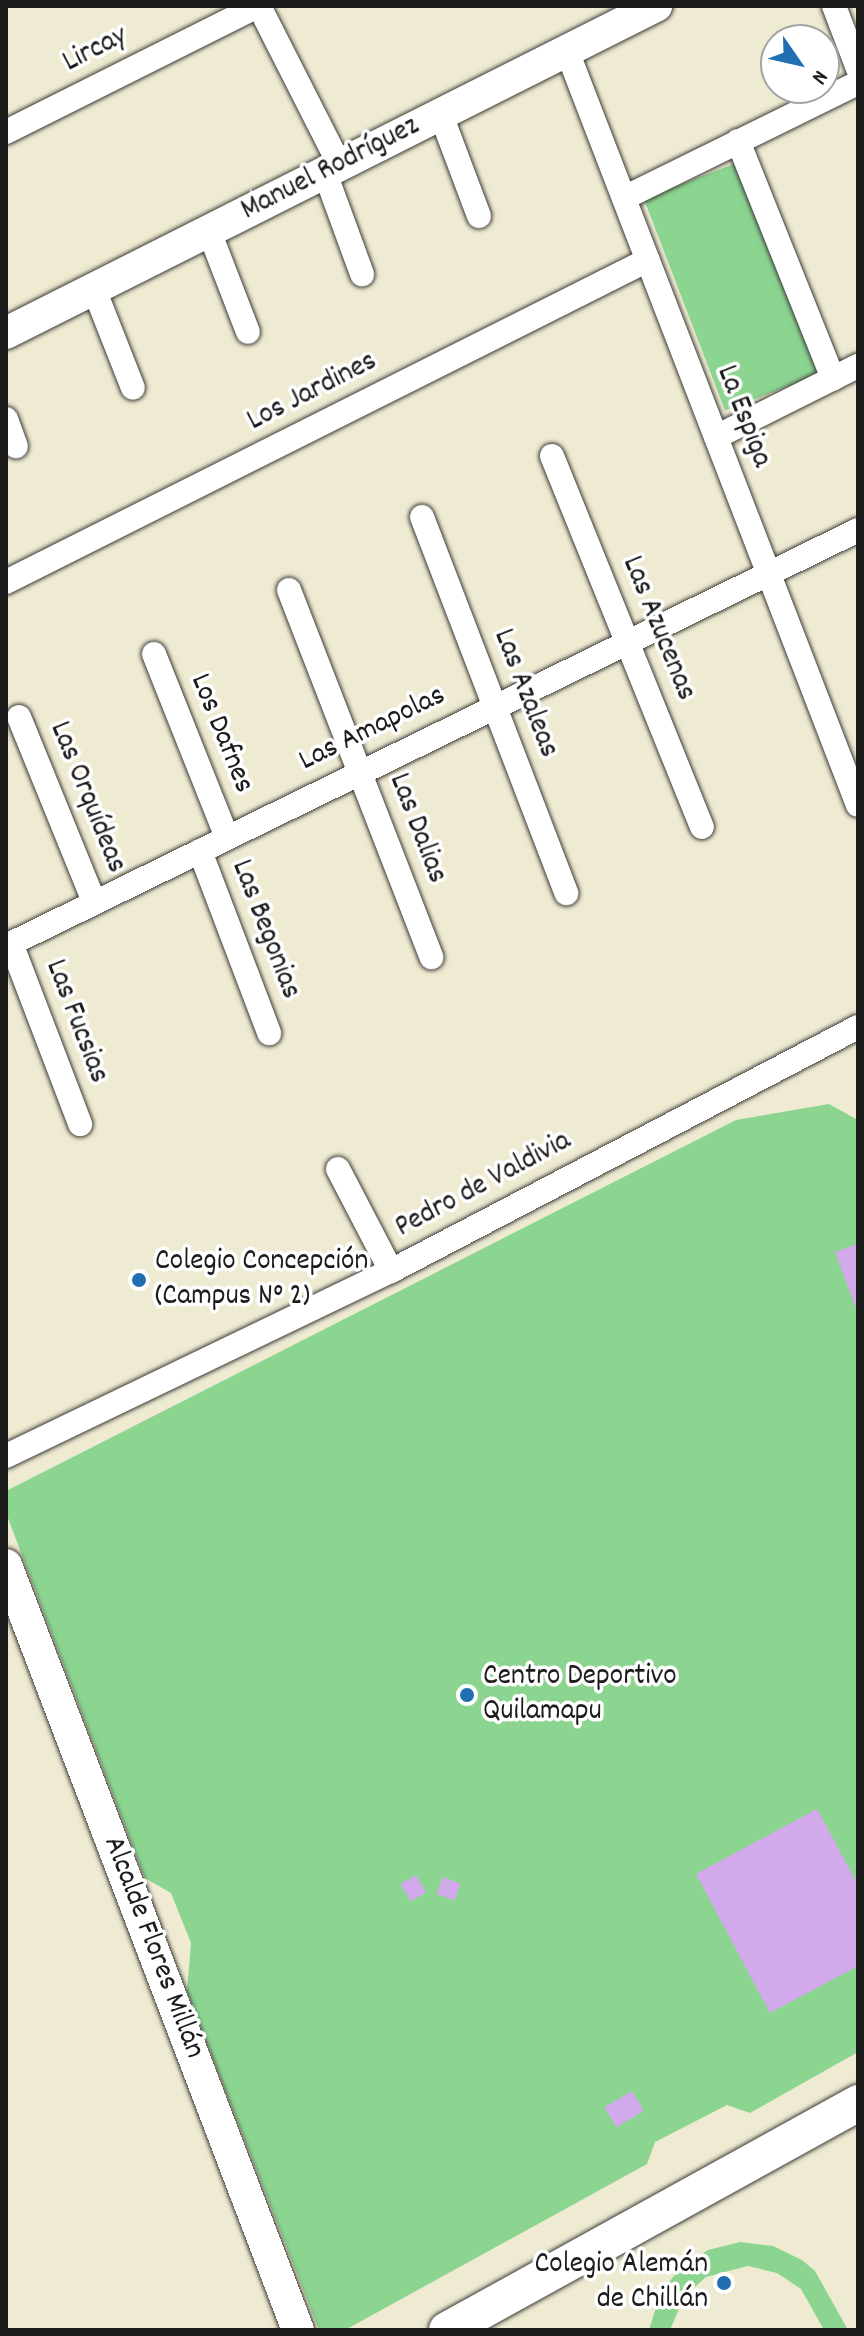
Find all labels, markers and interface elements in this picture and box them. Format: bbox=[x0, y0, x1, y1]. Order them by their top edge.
street label: Lircay bbox=[58, 20, 134, 82]
north arrow bbox=[760, 24, 840, 104]
text: N bbox=[803, 63, 835, 90]
street label: Manuel Rodríguez bbox=[236, 110, 426, 230]
street label: Los Jardines bbox=[242, 345, 384, 441]
street label: La Espiga bbox=[706, 361, 778, 473]
street label: Las Azucenas bbox=[612, 552, 702, 706]
street label: Las Azaleas bbox=[483, 625, 565, 763]
street label: Los Dafnes bbox=[180, 669, 260, 799]
street label: Las Amapolas bbox=[294, 679, 452, 781]
street label: Las Orquídeas bbox=[39, 717, 133, 879]
street label: Las Dalias bbox=[379, 769, 453, 889]
street label: Las Begonias bbox=[221, 855, 307, 1005]
street label: Las Fucsias bbox=[35, 955, 115, 1089]
street label: Pedro de Valdivia bbox=[390, 1125, 578, 1247]
place label: Colegio Concepción (Campus N° 2) bbox=[155, 1245, 368, 1316]
marker: Colegio Concepción (Campus N° 2) bbox=[130, 1271, 148, 1289]
place label: Centro Deportivo Quilamapu bbox=[483, 1660, 677, 1730]
marker: Centro Deportivo Quilamapu bbox=[458, 1686, 476, 1704]
street label: Alcalde Flores Millán bbox=[93, 1832, 211, 2064]
place label: Colegio Alemán de Chillán bbox=[534, 2248, 708, 2318]
marker: Colegio Alemán de Chillán bbox=[715, 2274, 733, 2292]

